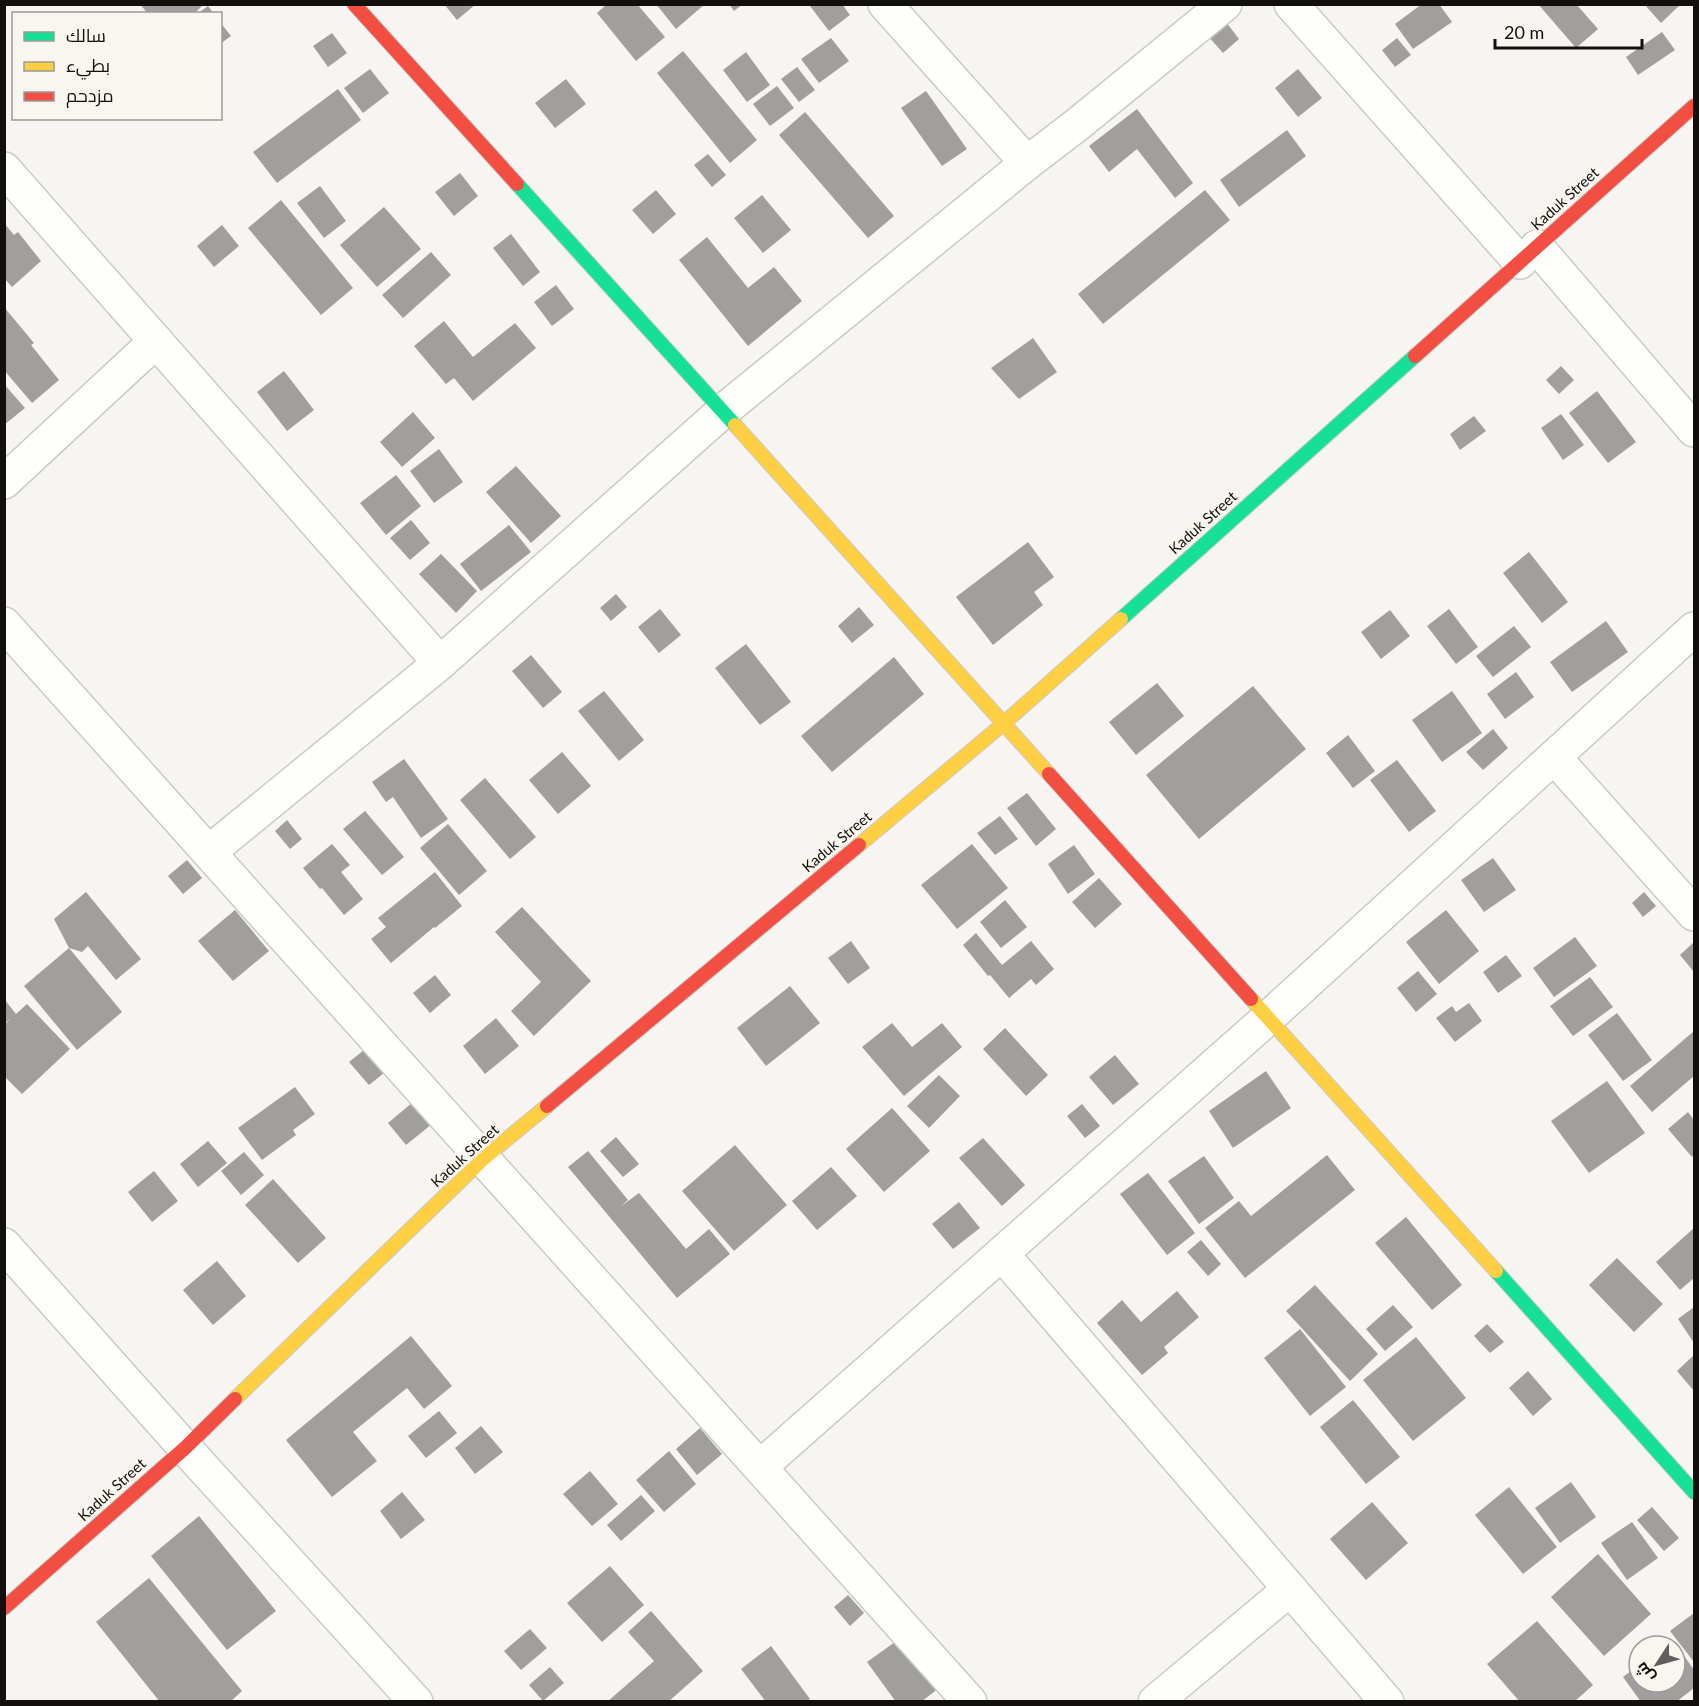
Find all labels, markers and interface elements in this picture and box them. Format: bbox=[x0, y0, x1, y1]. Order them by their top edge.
legend bbox=[12, 12, 222, 120]
scale bar bbox=[1495, 12, 1642, 50]
text: 20 m bbox=[1504, 21, 1544, 43]
text: سالك bbox=[66, 24, 106, 46]
text: بطيء bbox=[66, 54, 110, 80]
text: مزدحم bbox=[66, 84, 114, 108]
street label: Kaduk Street bbox=[1527, 163, 1602, 233]
street label: Kaduk Street bbox=[1165, 487, 1240, 557]
street label: Kaduk Street bbox=[798, 807, 875, 875]
street label: Kaduk Street bbox=[427, 1120, 502, 1190]
street label: Kaduk Street bbox=[74, 1454, 149, 1524]
north arrow bbox=[1627, 1634, 1687, 1694]
text: ش bbox=[1631, 1659, 1659, 1687]

